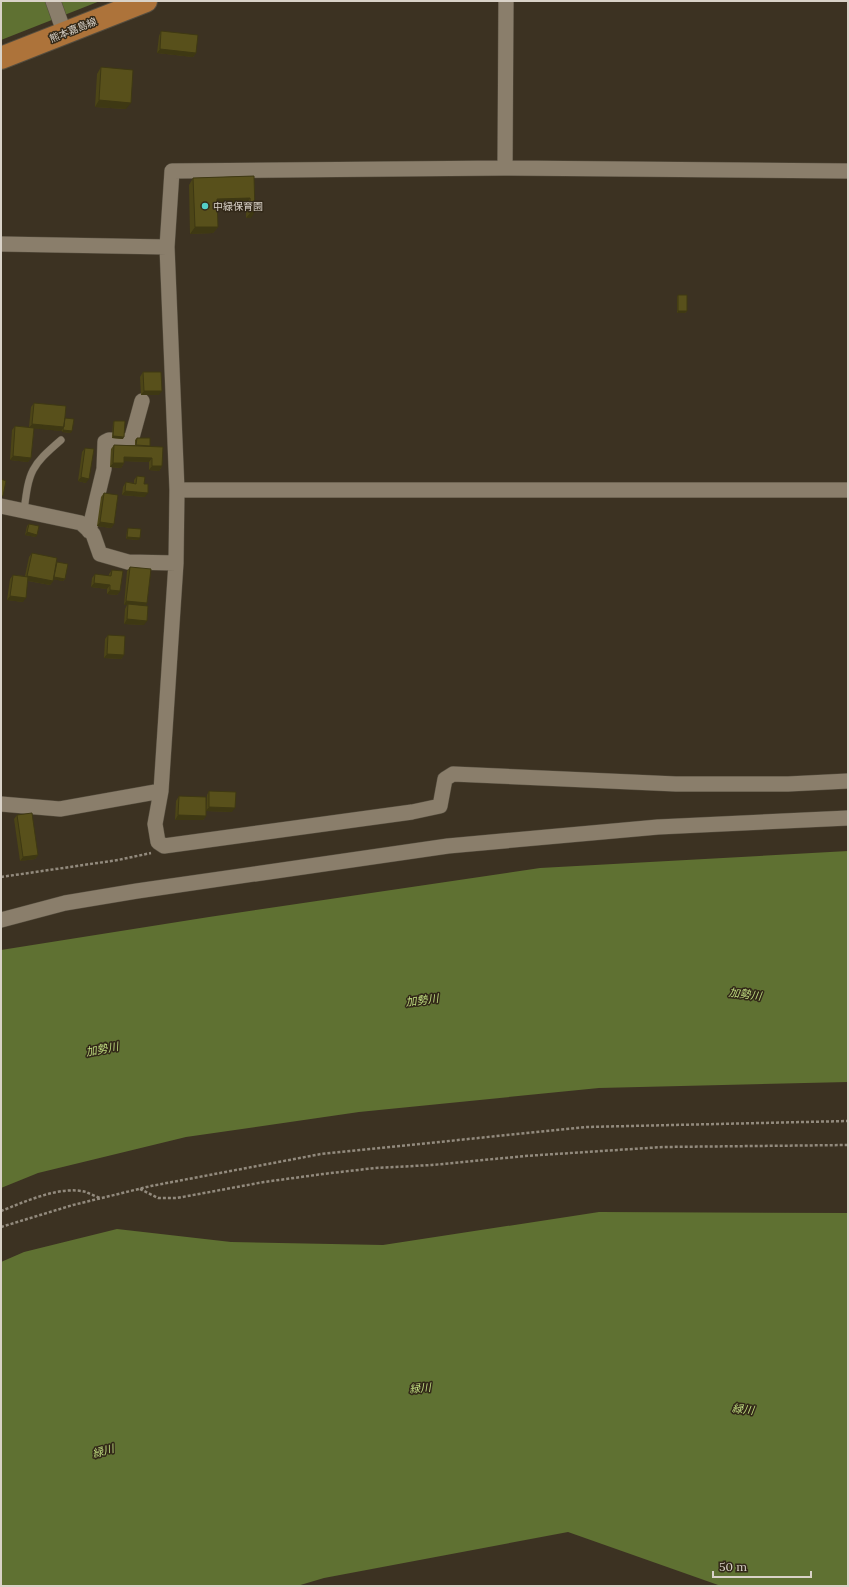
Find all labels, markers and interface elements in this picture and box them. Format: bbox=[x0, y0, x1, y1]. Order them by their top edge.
street label: 熊本嘉島線 bbox=[47, 15, 99, 45]
place label: 中緑保育園 bbox=[213, 200, 263, 213]
marker: 中緑保育園 bbox=[200, 201, 210, 211]
water label: 加勢川 bbox=[728, 985, 763, 1003]
water label: 加勢川 bbox=[405, 991, 440, 1009]
water label: 加勢川 bbox=[84, 1039, 121, 1059]
water label: 緑川 bbox=[408, 1380, 433, 1396]
water label: 緑川 bbox=[731, 1401, 756, 1417]
water label: 緑川 bbox=[91, 1441, 116, 1461]
scale bar bbox=[713, 1553, 811, 1579]
text: 50 m bbox=[719, 1559, 747, 1574]

